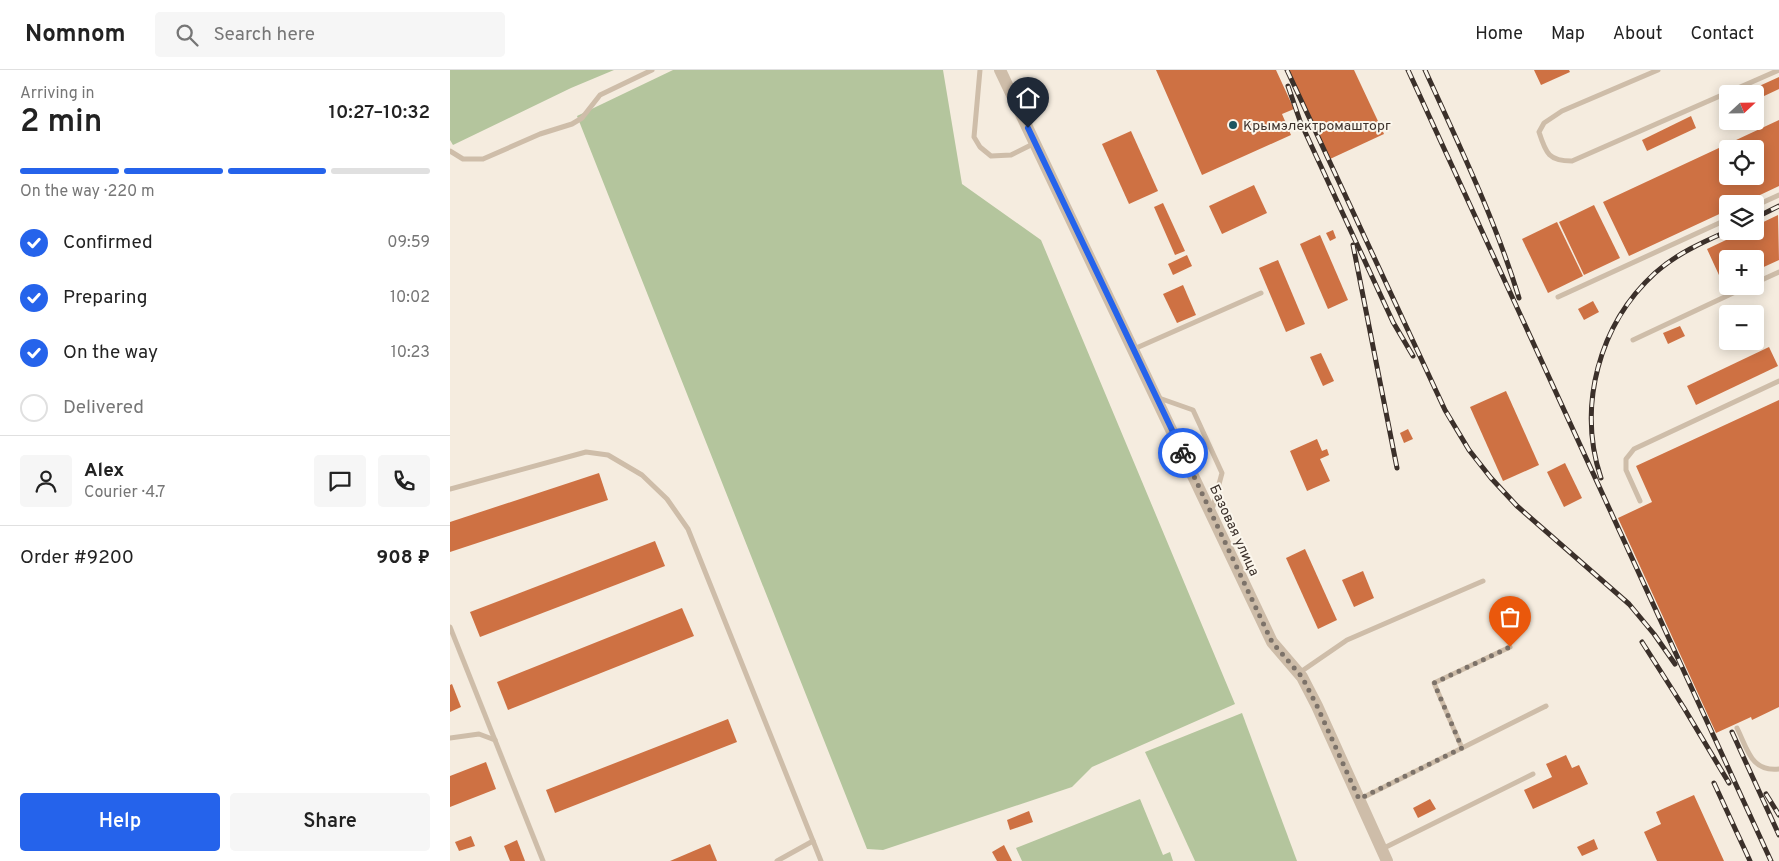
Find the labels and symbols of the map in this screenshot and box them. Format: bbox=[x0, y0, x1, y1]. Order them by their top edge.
pin bbox=[1007, 77, 1049, 128]
north arrow bbox=[1719, 85, 1764, 130]
place label: Крымэлектромашторг bbox=[1243, 118, 1391, 135]
marker: Крымэлектромашторг bbox=[1227, 119, 1239, 131]
courier bbox=[1158, 428, 1208, 478]
street label: Базовая улица bbox=[1205, 482, 1262, 579]
pin bbox=[1489, 596, 1531, 647]

